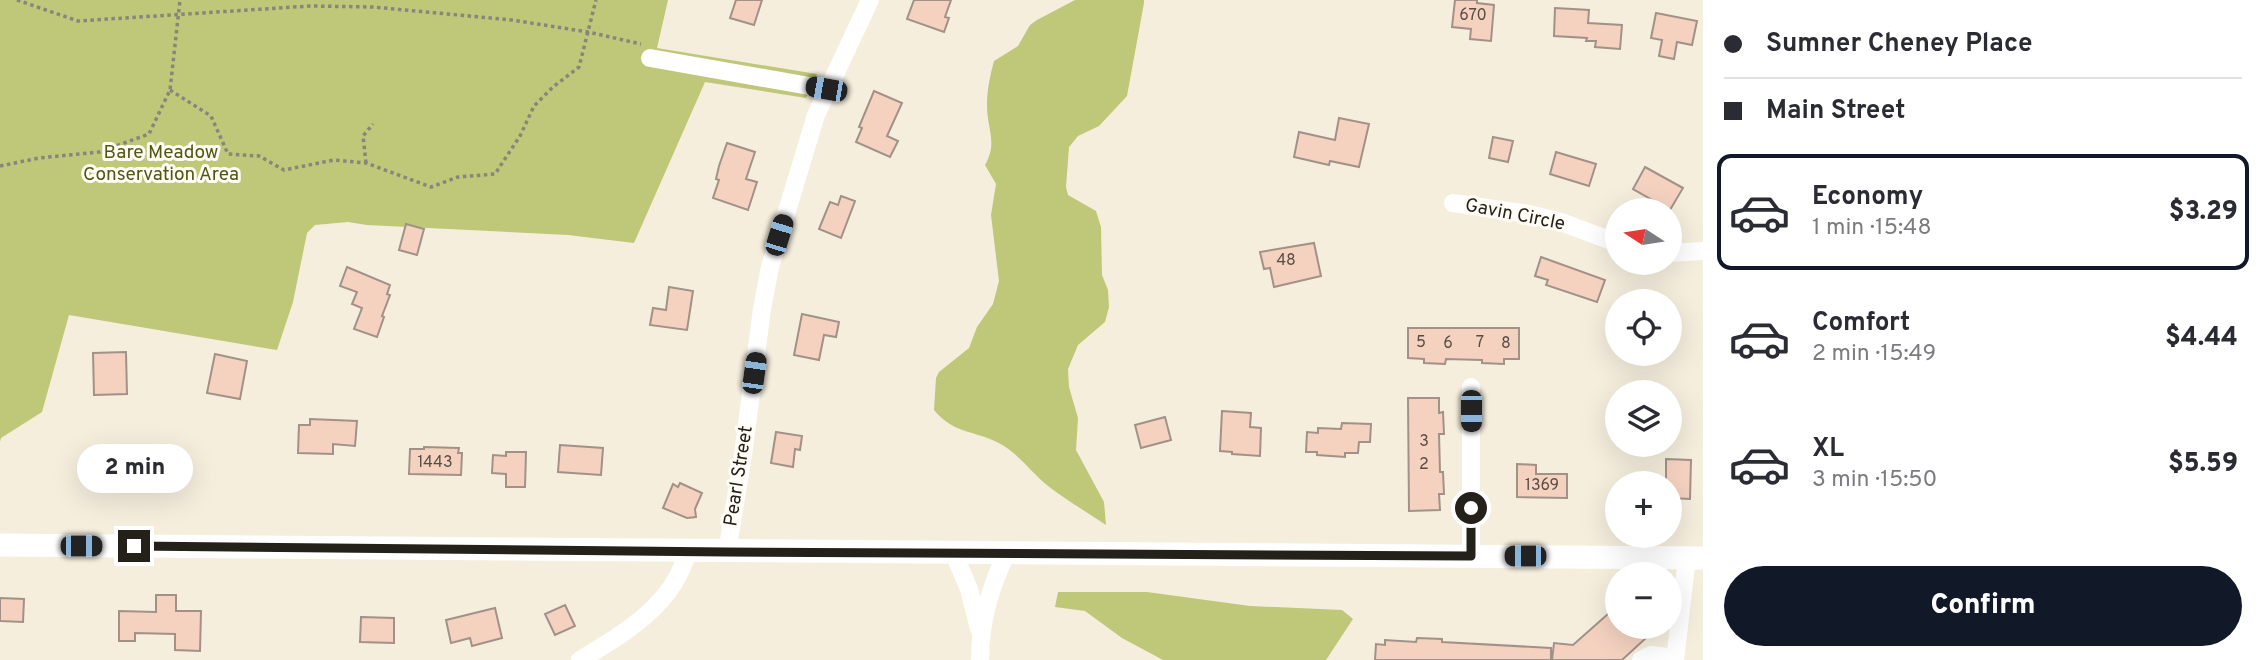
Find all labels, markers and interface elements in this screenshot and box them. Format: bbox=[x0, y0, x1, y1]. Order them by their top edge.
house number: 670 bbox=[1459, 6, 1487, 26]
text: Sumner Cheney Place bbox=[1766, 28, 2032, 61]
car bbox=[804, 75, 849, 103]
text: Main Street bbox=[1766, 95, 1905, 128]
park label: Bare Meadow Conservation Area bbox=[83, 141, 239, 187]
icon: car bbox=[1728, 181, 1791, 244]
text: Economy bbox=[1812, 181, 1923, 214]
street label: Gavin Circle bbox=[1463, 194, 1567, 236]
text: $3.29 bbox=[2169, 196, 2238, 229]
north arrow bbox=[1605, 198, 1682, 275]
map controls bbox=[1605, 198, 1682, 639]
car bbox=[763, 212, 796, 258]
text: 1 min · 15:48 bbox=[1812, 214, 1931, 243]
house number: 48 bbox=[1276, 251, 1296, 271]
button: locate bbox=[1605, 289, 1682, 366]
icon: car bbox=[1728, 307, 1791, 370]
text: Comfort bbox=[1812, 307, 1910, 340]
text: $4.44 bbox=[2165, 322, 2238, 355]
house number: 5 bbox=[1416, 333, 1426, 353]
house number: 7 bbox=[1476, 333, 1484, 353]
house number: 6 bbox=[1443, 334, 1453, 354]
house number: 8 bbox=[1501, 334, 1511, 354]
text: 2 min · 15:49 bbox=[1812, 340, 1936, 369]
car bbox=[741, 351, 768, 395]
button: layers bbox=[1605, 380, 1682, 457]
car bbox=[1461, 390, 1482, 432]
street label: Pearl Street bbox=[719, 424, 759, 528]
house number: 3 bbox=[1419, 432, 1429, 452]
icon: car bbox=[1728, 433, 1791, 496]
text: XL bbox=[1812, 433, 1844, 466]
callout: 2 min bbox=[76, 444, 192, 494]
text: $5.59 bbox=[2168, 448, 2238, 481]
house number: 1443 bbox=[417, 453, 453, 473]
text: 2 min bbox=[105, 454, 165, 483]
house number: 2 bbox=[1419, 455, 1429, 475]
text: 3 min · 15:50 bbox=[1812, 466, 1937, 495]
button: + bbox=[1605, 471, 1682, 548]
house number: 1369 bbox=[1525, 476, 1559, 496]
route start bbox=[1455, 492, 1487, 524]
route end bbox=[118, 530, 150, 562]
car bbox=[61, 536, 103, 557]
car bbox=[1505, 546, 1547, 567]
button: − bbox=[1605, 562, 1682, 639]
button: Confirm bbox=[1724, 566, 2242, 646]

